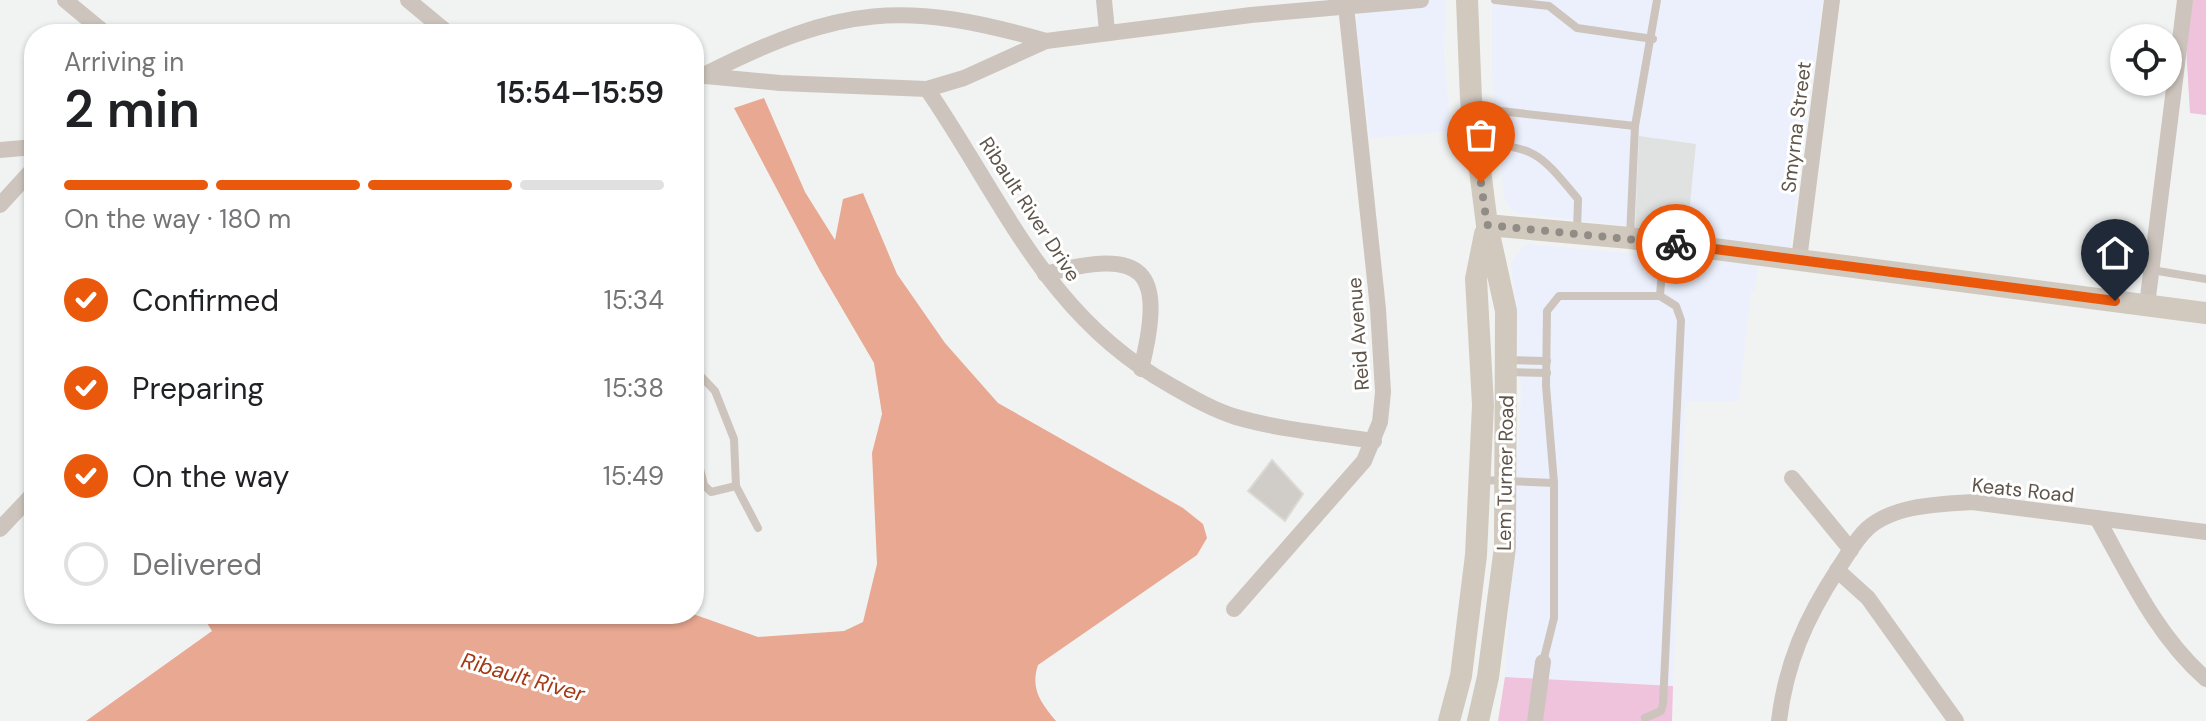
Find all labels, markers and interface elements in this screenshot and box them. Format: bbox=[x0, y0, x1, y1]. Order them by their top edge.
map controls bbox=[2110, 24, 2182, 96]
button: locate bbox=[2110, 24, 2182, 96]
text: Arriving in bbox=[64, 45, 184, 79]
street label: Smyrna Street bbox=[1775, 60, 1817, 194]
text: 15:54–15:59 bbox=[497, 73, 664, 112]
text: 2 min bbox=[64, 75, 200, 143]
pin bbox=[1447, 101, 1515, 183]
icon: bag bbox=[1459, 113, 1503, 157]
street label: Ribault River Drive bbox=[974, 132, 1086, 286]
text: On the way · 180 m bbox=[64, 202, 291, 236]
courier bbox=[1636, 204, 1716, 284]
pin bbox=[2081, 219, 2149, 301]
icon: bike bbox=[1654, 222, 1698, 266]
icon: home bbox=[2093, 231, 2137, 275]
street label: Reid Avenue bbox=[1341, 277, 1375, 391]
icon: check bbox=[64, 278, 108, 322]
text: Confirmed bbox=[132, 281, 279, 320]
text: 15:34 bbox=[604, 283, 664, 317]
icon: check bbox=[64, 366, 108, 410]
text: Preparing bbox=[132, 369, 264, 408]
text: 15:38 bbox=[604, 371, 664, 405]
street label: Lem Turner Road bbox=[1491, 395, 1519, 551]
icon: check bbox=[64, 454, 108, 498]
text: On the way bbox=[132, 457, 289, 496]
text: 15:49 bbox=[603, 459, 664, 493]
street label: Keats Road bbox=[1971, 472, 2075, 508]
text: Delivered bbox=[132, 545, 262, 584]
water label: Ribault River bbox=[458, 646, 589, 709]

